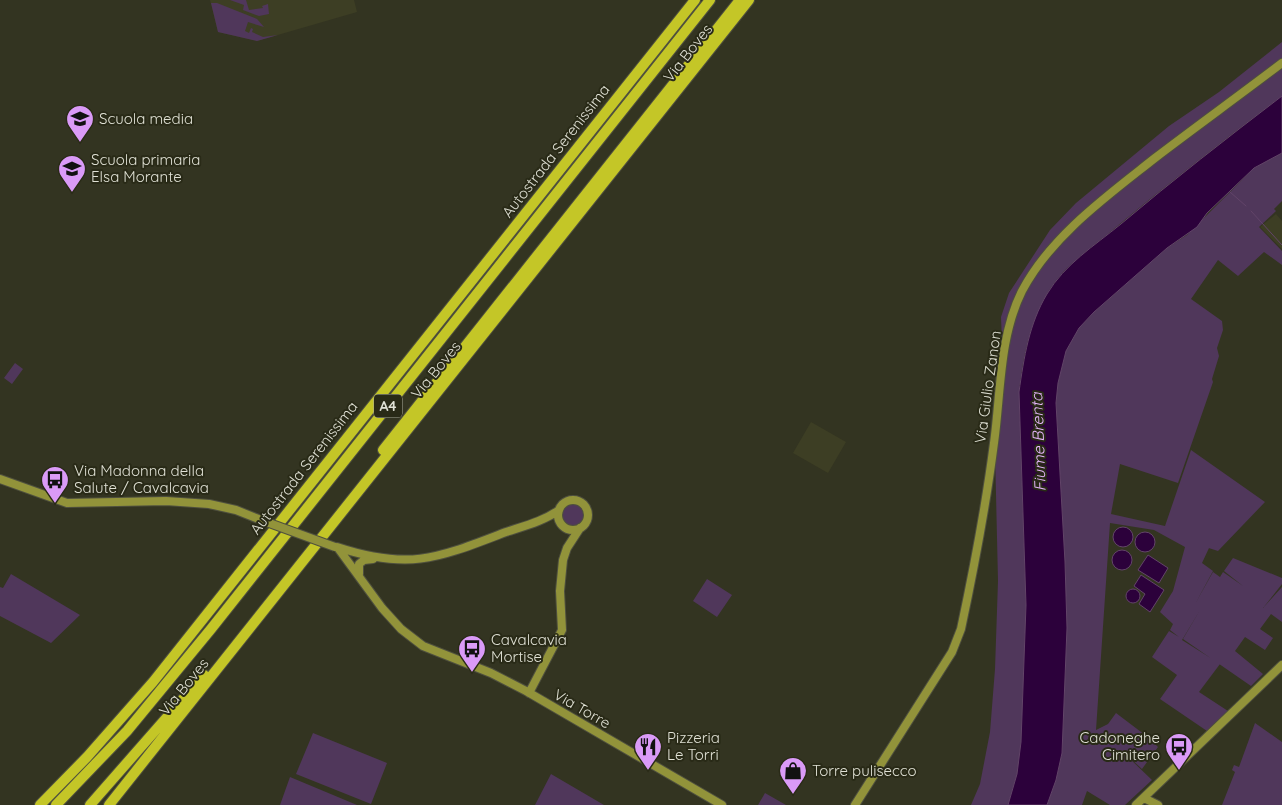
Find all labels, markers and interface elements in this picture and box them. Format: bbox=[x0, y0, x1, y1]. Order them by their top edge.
street label: Via Boves bbox=[659, 20, 716, 86]
street label: Autostrada Serenissima bbox=[498, 80, 614, 221]
school or university icon: Scuola media bbox=[65, 104, 95, 143]
place label: Scuola media bbox=[99, 109, 193, 128]
place label: Scuola primaria Elsa Morante bbox=[91, 150, 200, 186]
school or university icon: Scuola primaria Elsa Morante bbox=[57, 154, 87, 193]
street label: Via Giulio Zanon bbox=[970, 329, 1005, 444]
street label: Via Boves bbox=[407, 337, 465, 402]
water label: Fiume Brenta bbox=[1026, 391, 1050, 492]
road number: A4 bbox=[374, 394, 402, 418]
street label: Autostrada Serenissima bbox=[246, 397, 362, 538]
place label: Via Madonna della Salute / Cavalcavia bbox=[74, 461, 209, 497]
bus stop icon: Via Madonna della Salute / Cavalcavia bbox=[40, 465, 70, 504]
place label: Cavalcavia Mortise bbox=[491, 630, 567, 666]
bus stop icon: Cavalcavia Mortise bbox=[457, 634, 487, 673]
street label: Via Boves bbox=[155, 654, 213, 719]
street label: Via Torre bbox=[550, 685, 614, 732]
place label: Pizzeria Le Torri bbox=[667, 728, 720, 764]
place label: Cadoneghe Cimitero bbox=[1080, 728, 1160, 764]
restaurant icon: Pizzeria Le Torri bbox=[633, 732, 663, 771]
bus stop icon: Cadoneghe Cimitero bbox=[1164, 732, 1194, 771]
shop icon: Torre pulisecco bbox=[778, 756, 808, 795]
place label: Torre pulisecco bbox=[812, 761, 917, 780]

